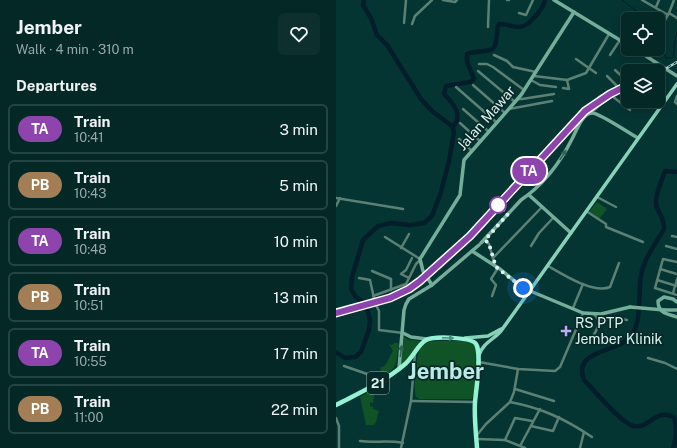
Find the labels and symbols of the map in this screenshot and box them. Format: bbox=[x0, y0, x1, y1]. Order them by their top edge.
street label: Jalan Mawar bbox=[454, 82, 518, 154]
one-way arrow bbox=[560, 149, 567, 160]
line badge: TA bbox=[511, 158, 547, 184]
unlabelled marker bbox=[489, 196, 507, 214]
your location bbox=[513, 278, 533, 298]
place label: RS PTP Jember Klinik bbox=[575, 315, 663, 347]
marker: RS PTP Jember Klinik bbox=[560, 325, 572, 337]
one-way arrow bbox=[442, 335, 455, 341]
one-way arrow bbox=[397, 345, 404, 357]
district label: Jember bbox=[408, 358, 484, 384]
road number: 21 bbox=[367, 372, 389, 394]

